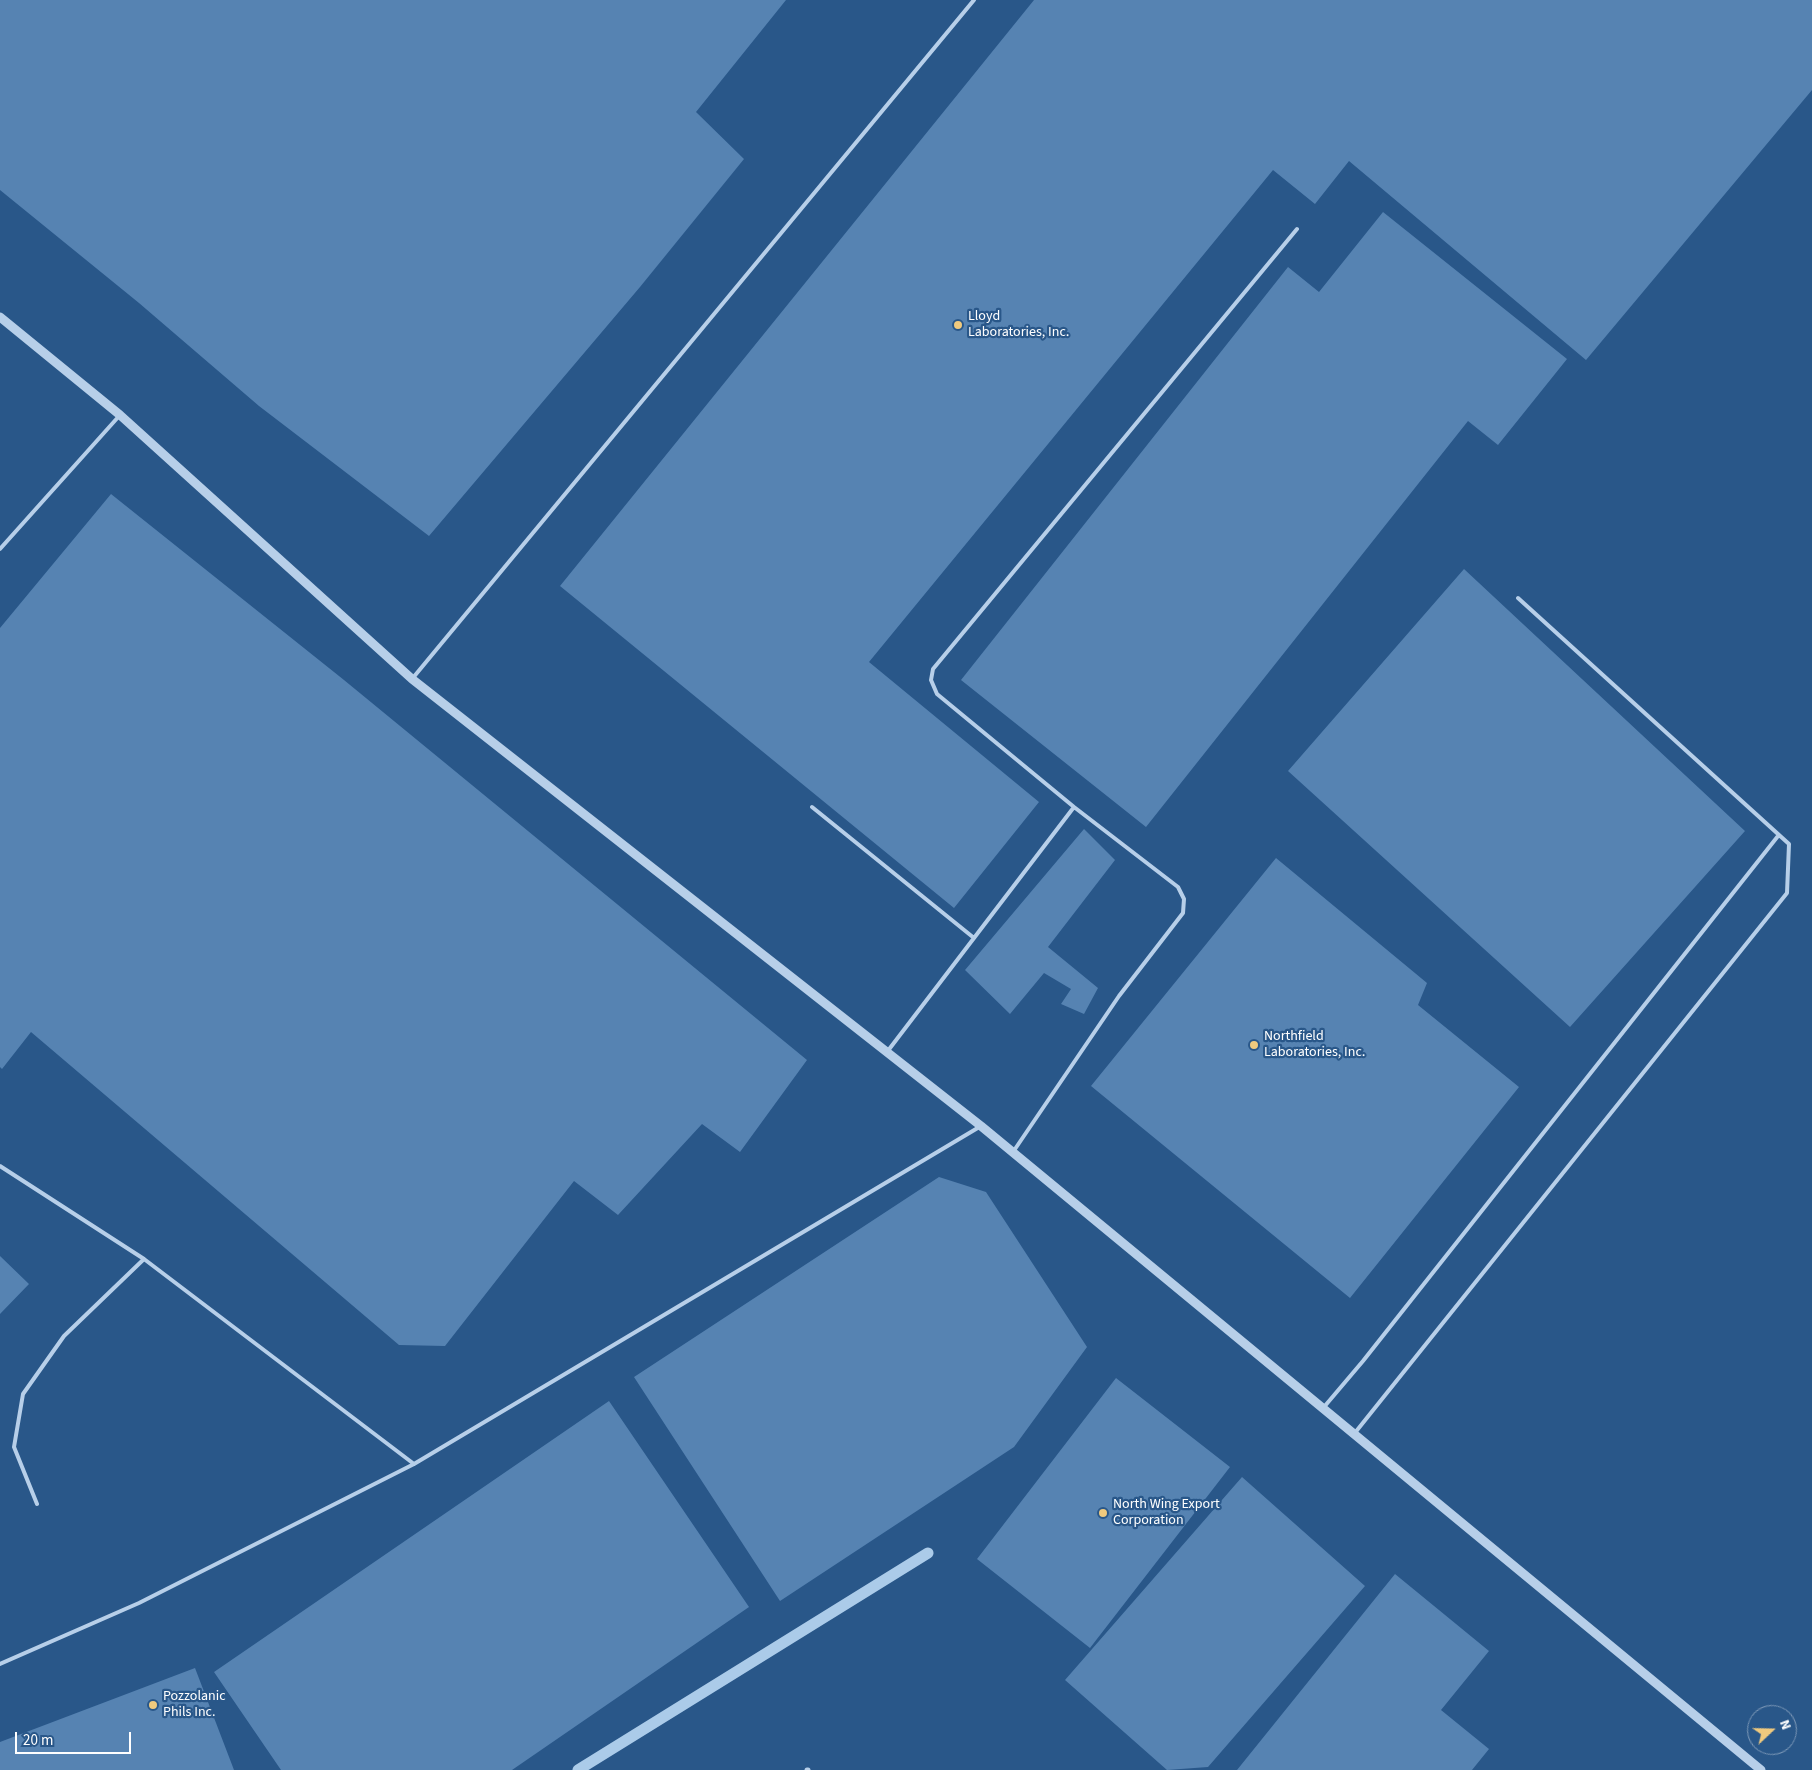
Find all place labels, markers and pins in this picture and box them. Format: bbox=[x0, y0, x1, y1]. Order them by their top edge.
place label: Lloyd Laboratories, Inc. bbox=[968, 309, 1069, 342]
marker: Lloyd Laboratories, Inc. bbox=[952, 319, 964, 331]
place label: Northfield Laboratories, Inc. bbox=[1264, 1029, 1365, 1062]
marker: Northfield Laboratories, Inc. bbox=[1248, 1039, 1260, 1051]
place label: North Wing Export Corporation bbox=[1113, 1497, 1220, 1530]
marker: North Wing Export Corporation bbox=[1097, 1507, 1109, 1519]
place label: Pozzolanic Phils Inc. bbox=[163, 1689, 226, 1721]
marker: Pozzolanic Phils Inc. bbox=[147, 1699, 159, 1711]

